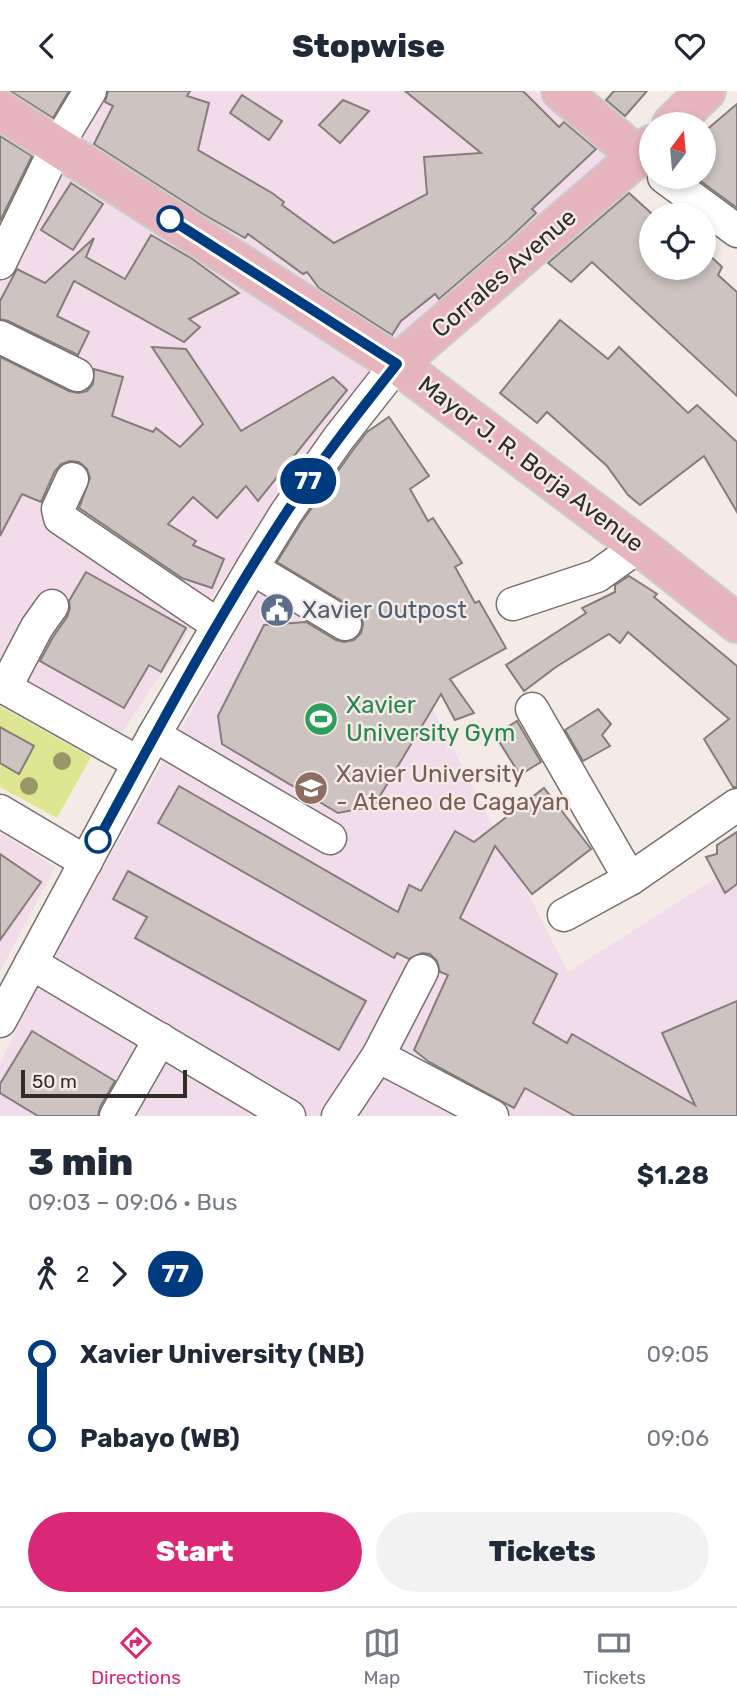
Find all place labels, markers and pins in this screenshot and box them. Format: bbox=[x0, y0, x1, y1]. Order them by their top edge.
unlabelled marker bbox=[157, 206, 183, 232]
public building icon: Xavier Outpost bbox=[258, 591, 296, 629]
place label: Xavier Outpost bbox=[302, 596, 467, 624]
place label: Xavier University Gym bbox=[346, 691, 515, 747]
sports icon: Xavier University Gym bbox=[302, 700, 340, 738]
place label: Xavier University - Ateneo de Cagayan bbox=[336, 760, 569, 816]
school or university icon: Xavier University - Ateneo de Cagayan bbox=[292, 769, 330, 807]
unlabelled marker bbox=[85, 827, 111, 853]

